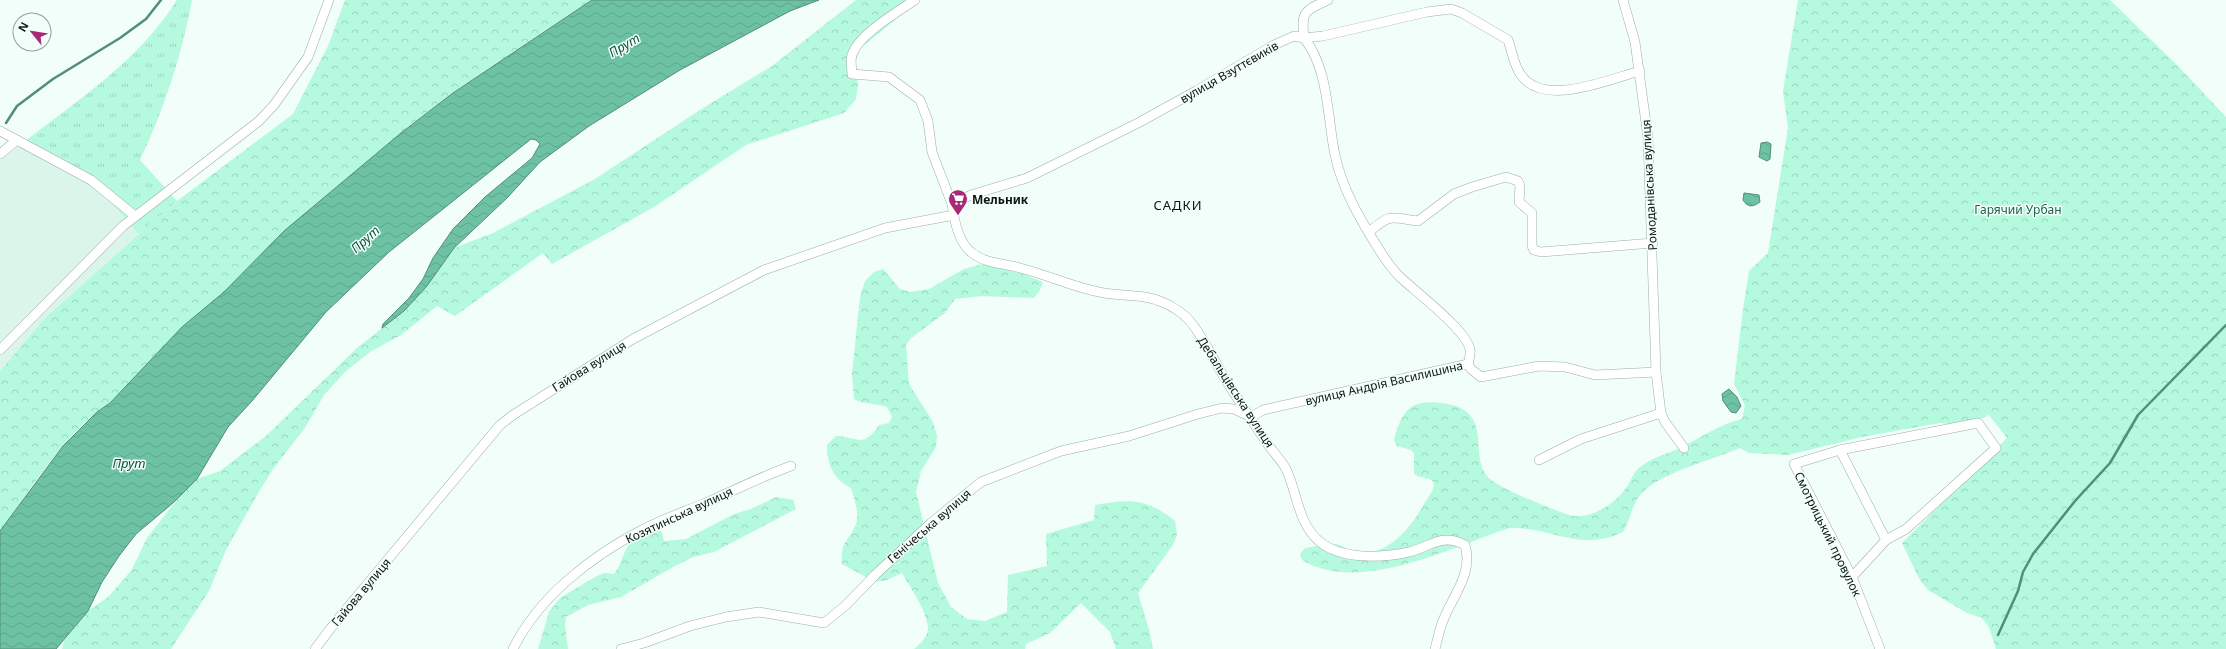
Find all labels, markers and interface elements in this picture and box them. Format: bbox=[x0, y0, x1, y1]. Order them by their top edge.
north arrow bbox=[12, 12, 52, 52]
text: N bbox=[14, 19, 32, 34]
water label: Прут bbox=[605, 29, 643, 61]
street label: вулиця Взуттєвиків bbox=[1177, 37, 1282, 107]
street label: Ромоданівська вулиця bbox=[1637, 119, 1661, 251]
supermarket icon: Мельник bbox=[947, 188, 969, 216]
place label: Мельник bbox=[972, 191, 1029, 208]
district label: САДКИ bbox=[1153, 196, 1203, 214]
park label: Гарячий Урбан bbox=[1974, 201, 2062, 218]
water label: Прут bbox=[347, 221, 383, 257]
street label: Дебальцівська вулиця bbox=[1194, 333, 1278, 451]
street label: Гайова вулиця bbox=[549, 336, 629, 396]
street label: вулиця Андрія Василишина bbox=[1303, 357, 1465, 409]
water label: Прут bbox=[112, 454, 146, 472]
street label: Смотрицький провулок bbox=[1790, 469, 1866, 600]
street label: Козятинська вулиця bbox=[622, 483, 736, 547]
street label: Генічеська вулиця bbox=[884, 485, 974, 567]
street label: Гайова вулиця bbox=[327, 554, 395, 630]

